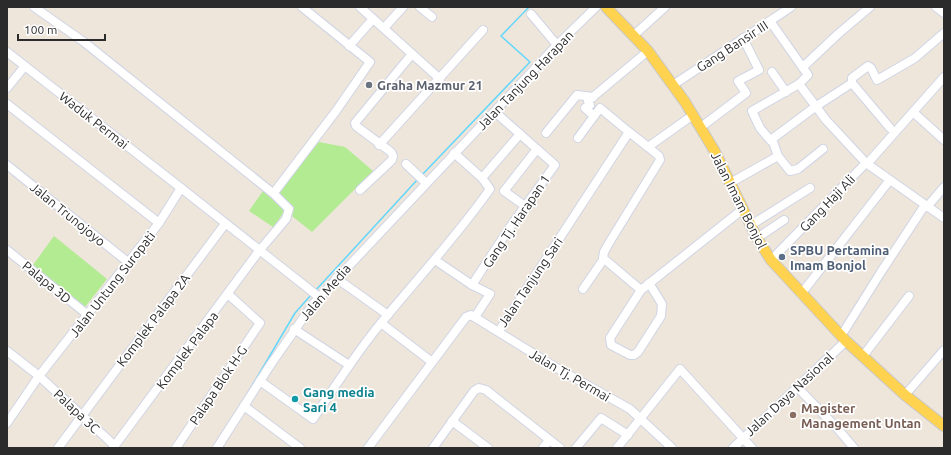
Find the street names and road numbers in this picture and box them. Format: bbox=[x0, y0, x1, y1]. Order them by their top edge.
street label: Gang Bansir III bbox=[694, 18, 770, 74]
street label: Jalan Tanjung Harapan bbox=[474, 28, 576, 132]
street label: Waduk Permai bbox=[57, 89, 131, 151]
street label: Jalan Imam Bonjol bbox=[709, 149, 770, 251]
street label: Gang Tj. Harapan 1 bbox=[480, 172, 552, 270]
street label: Gang Haji Ali bbox=[797, 172, 857, 234]
street label: Jalan Trunojoyo bbox=[28, 180, 108, 248]
street label: Jalan Untung Suropati bbox=[67, 229, 157, 339]
street label: Jalan Tanjung Sari bbox=[495, 235, 565, 329]
street label: Palapa 3D bbox=[20, 258, 74, 306]
street label: Jalan Media bbox=[297, 261, 353, 323]
street label: Komplek Palapa 2A bbox=[113, 271, 193, 369]
street label: Komplek Palapa bbox=[153, 308, 221, 392]
street label: Palapa Blok H-G bbox=[186, 343, 250, 427]
street label: Jalan Tj. Permai bbox=[527, 346, 613, 404]
street label: Jalan Daya Nasional bbox=[742, 349, 836, 438]
street label: Palapa 3C bbox=[51, 386, 103, 436]

